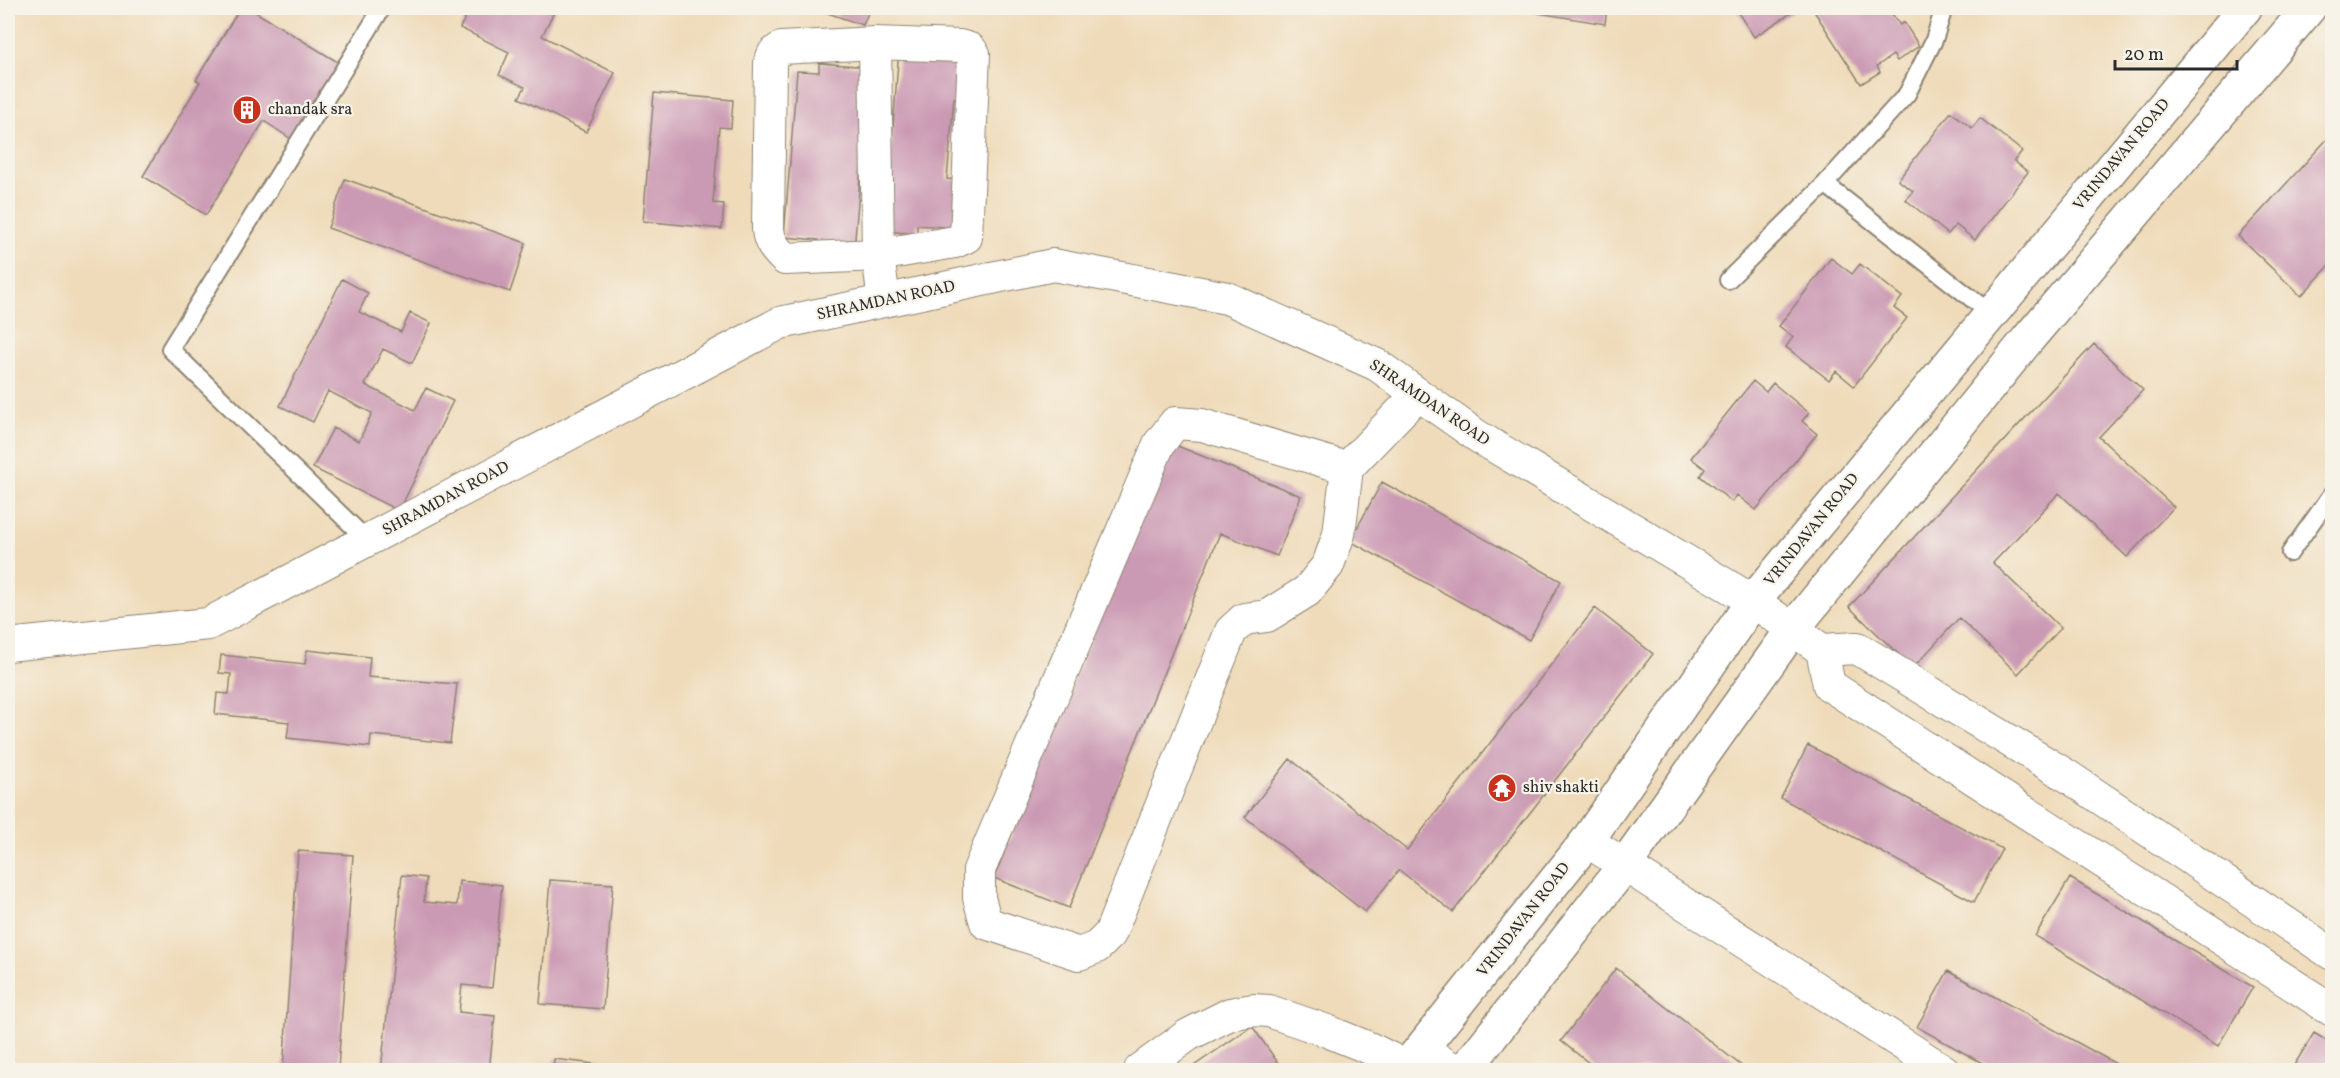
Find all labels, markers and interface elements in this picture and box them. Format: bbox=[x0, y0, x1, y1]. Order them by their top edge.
scale bar bbox=[2115, 33, 2236, 71]
text: 20 m bbox=[2124, 43, 2164, 68]
building icon: chandak sra bbox=[231, 94, 263, 126]
street label: VRINDAVAN ROAD bbox=[2069, 94, 2176, 216]
place label: chandak sra bbox=[268, 99, 352, 121]
street label: SHRAMDAN ROAD bbox=[815, 276, 958, 326]
street label: SHRAMDAN ROAD bbox=[1364, 354, 1494, 452]
street label: SHRAMDAN ROAD bbox=[379, 456, 514, 542]
street label: VRINDAVAN ROAD bbox=[1759, 468, 1865, 591]
temple icon: shiv shakti bbox=[1486, 772, 1518, 804]
place label: shiv shakti bbox=[1523, 777, 1599, 799]
street label: VRINDAVAN ROAD bbox=[1472, 858, 1576, 982]

